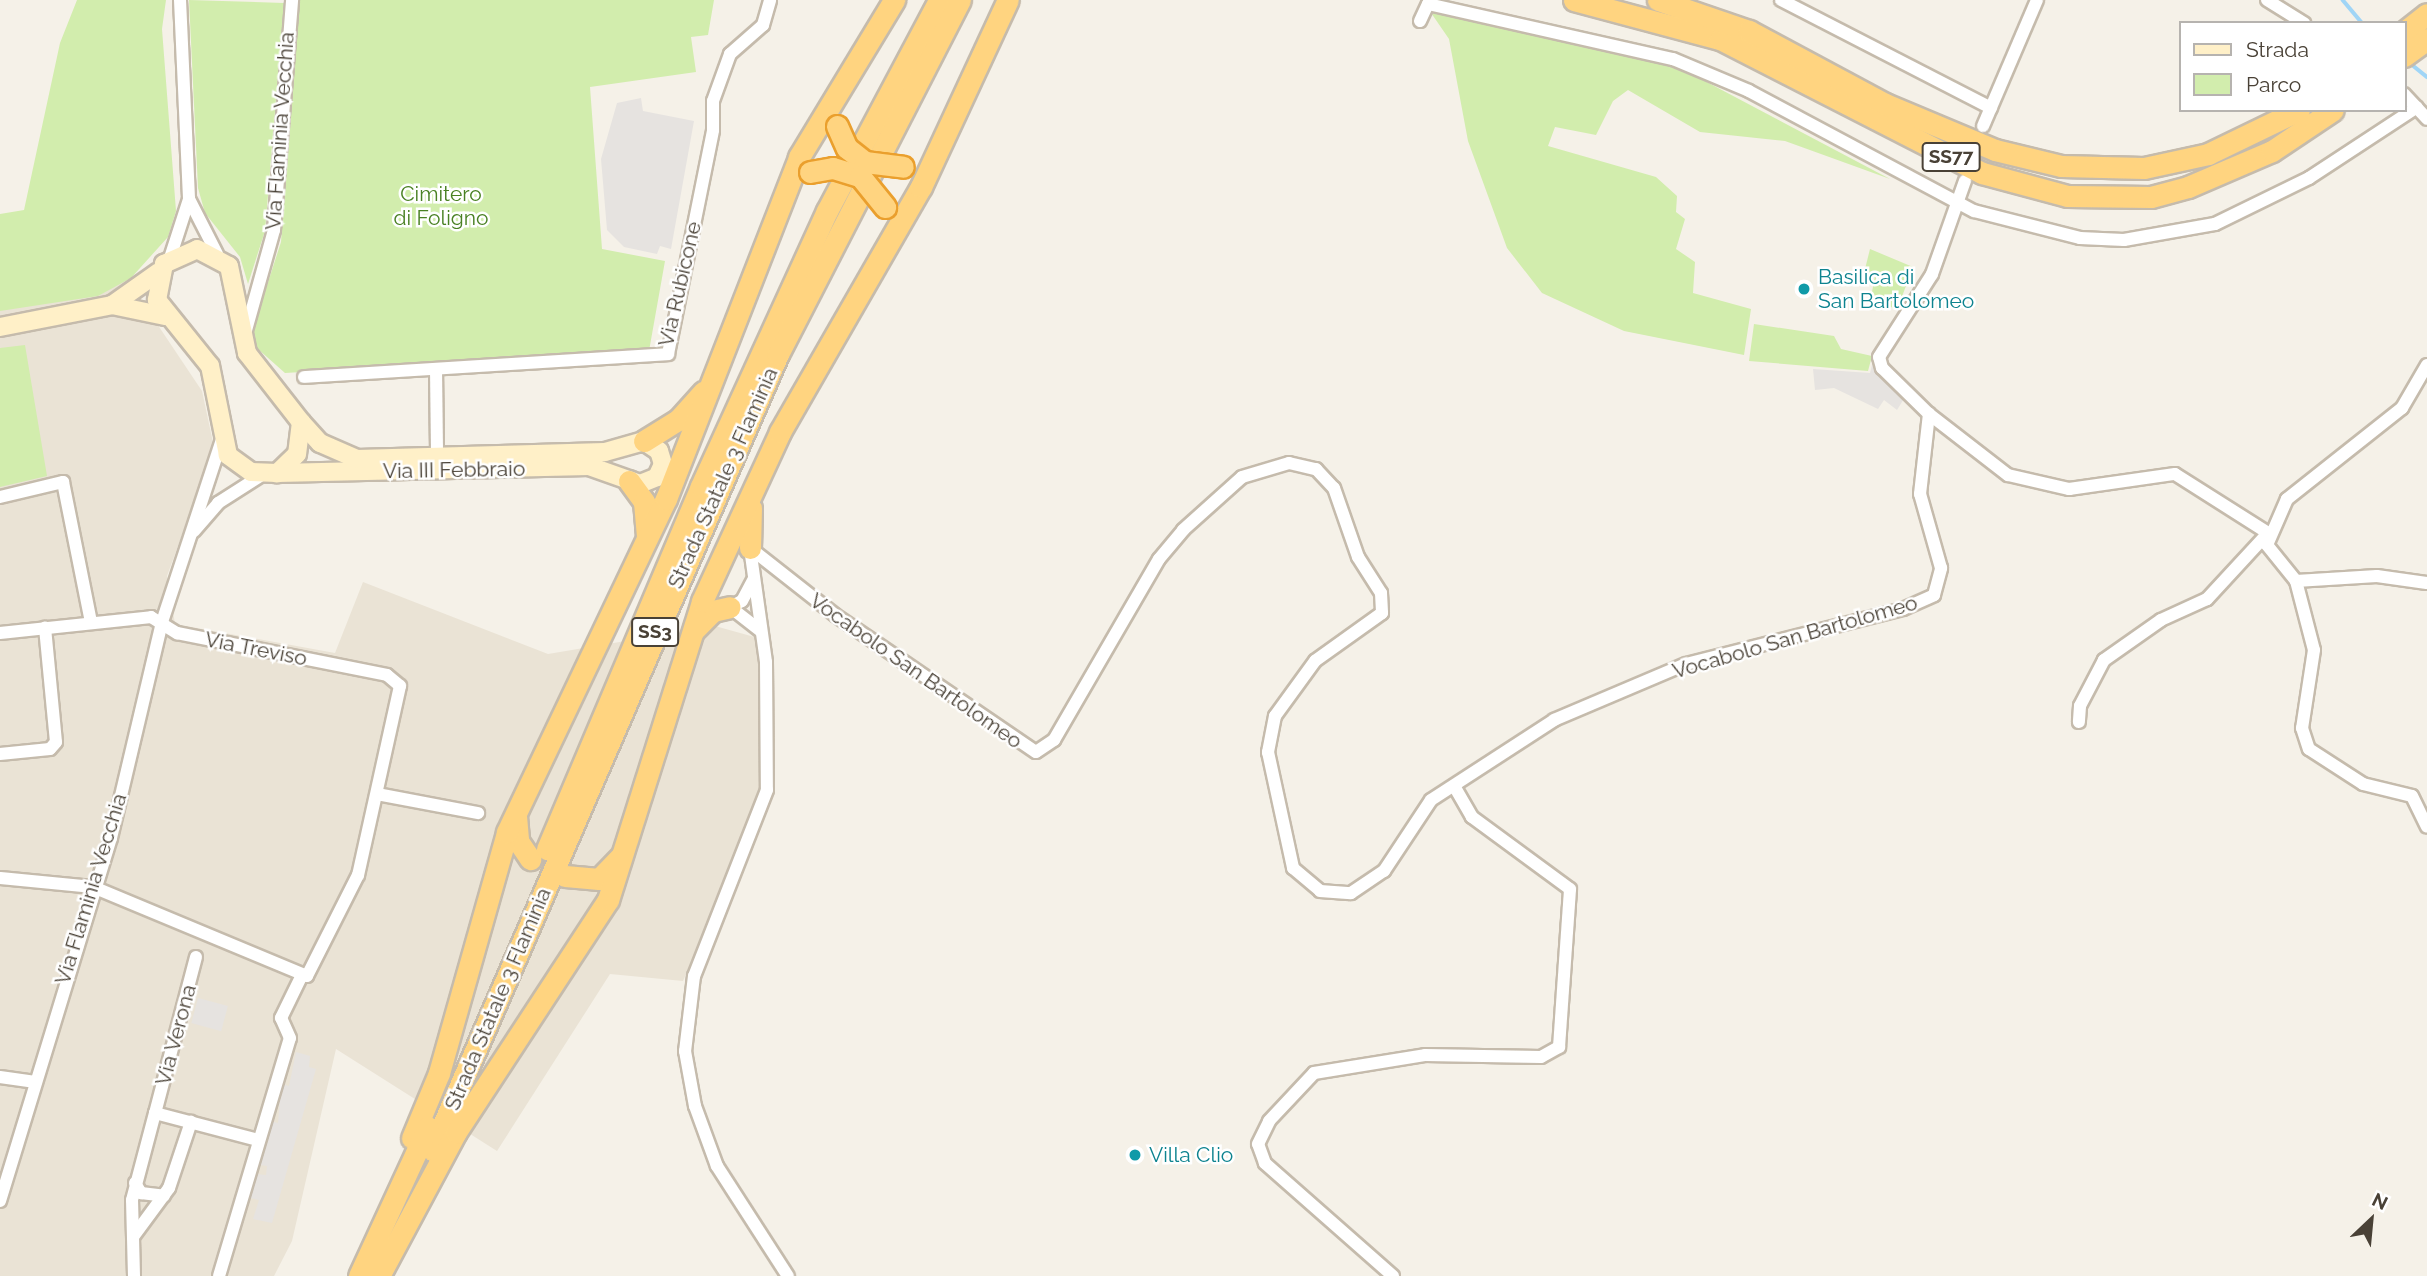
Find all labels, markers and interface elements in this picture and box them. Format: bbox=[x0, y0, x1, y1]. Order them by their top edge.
legend bbox=[2178, 21, 2406, 112]
street label: Via Flaminia Vecchia bbox=[260, 31, 300, 231]
text: Strada bbox=[2246, 37, 2309, 62]
text: Parco bbox=[2246, 72, 2301, 97]
road number: SS77 bbox=[1921, 141, 1981, 172]
park label: Cimitero di Foligno bbox=[393, 181, 489, 231]
street label: Via Rubicone bbox=[653, 219, 707, 349]
place label: Basilica di San Bartolomeo bbox=[1818, 264, 1974, 314]
marker: Basilica di San Bartolomeo bbox=[1796, 281, 1812, 297]
street label: Strada Statale 3 Flaminia bbox=[663, 364, 783, 592]
street label: Via III Febbraio bbox=[383, 456, 525, 484]
street label: Vocabolo San Bartolomeo bbox=[805, 588, 1027, 754]
street label: Vocabolo San Bartolomeo bbox=[1670, 590, 1920, 684]
road number: SS3 bbox=[630, 617, 680, 648]
street label: Via Treviso bbox=[203, 627, 309, 671]
street label: Via Flaminia Vecchia bbox=[50, 790, 132, 988]
street label: Strada Statale 3 Flaminia bbox=[440, 884, 556, 1114]
street label: Via Verona bbox=[150, 981, 202, 1089]
place label: Villa Clio bbox=[1149, 1142, 1233, 1168]
marker: Villa Clio bbox=[1127, 1147, 1143, 1163]
north arrow bbox=[2336, 1185, 2406, 1255]
text: N bbox=[2369, 1188, 2392, 1214]

